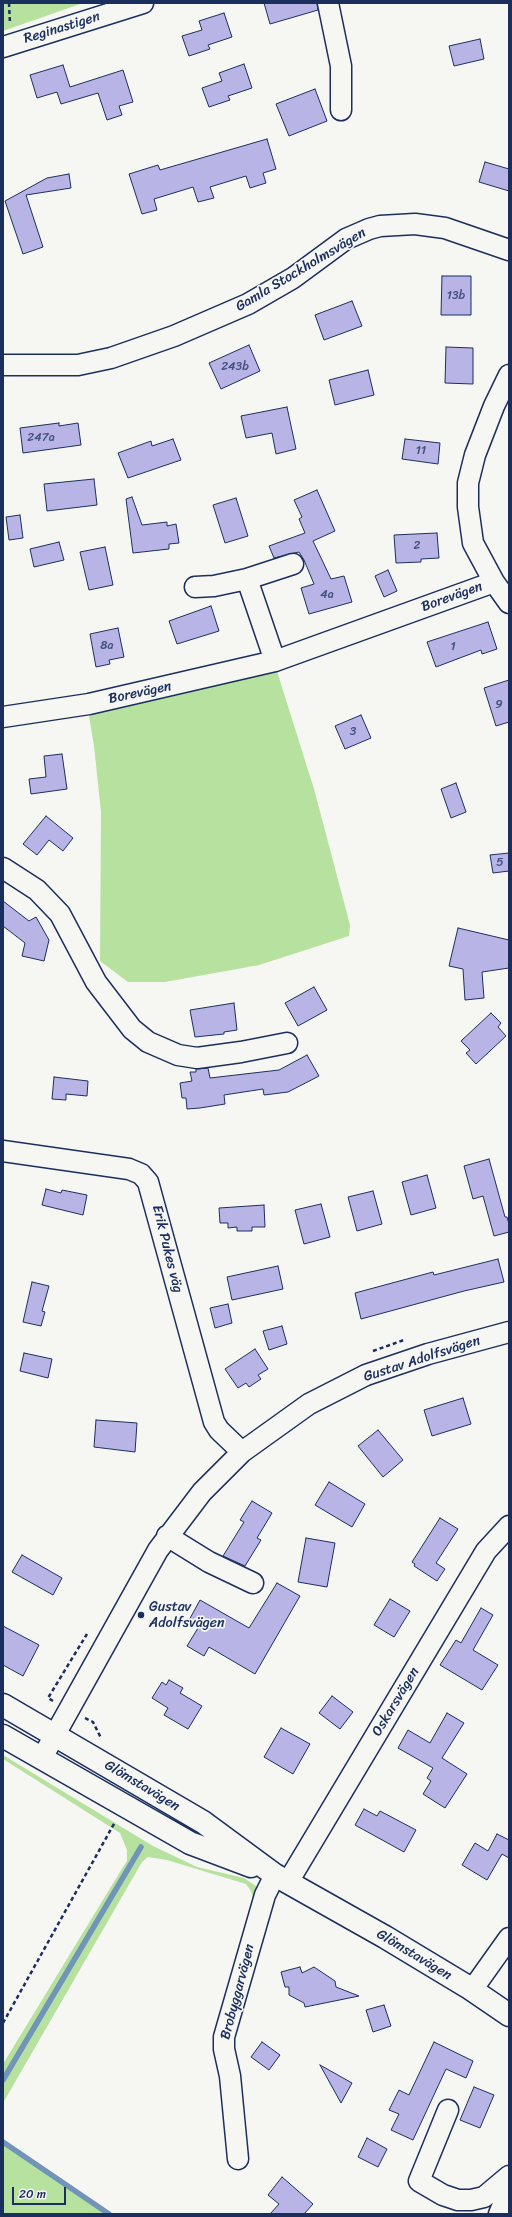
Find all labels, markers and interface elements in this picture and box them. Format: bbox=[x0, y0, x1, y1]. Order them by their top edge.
street label: Reginastigen bbox=[22, 8, 102, 48]
street label: Gamla Stockholmsvägen bbox=[233, 225, 369, 315]
house number: 13b bbox=[447, 289, 465, 303]
house number: 243b bbox=[221, 360, 249, 374]
house number: 247a bbox=[27, 431, 55, 445]
house number: 11 bbox=[416, 444, 426, 458]
house number: 2 bbox=[414, 539, 420, 553]
street label: Borevägen bbox=[419, 578, 485, 616]
house number: 4a bbox=[320, 588, 334, 602]
house number: 8a bbox=[100, 639, 114, 653]
house number: 1 bbox=[450, 640, 456, 654]
street label: Borevägen bbox=[107, 678, 173, 708]
house number: 9 bbox=[495, 698, 503, 712]
house number: 3 bbox=[350, 725, 356, 739]
house number: 5 bbox=[496, 856, 504, 870]
street label: Erik Pukes väg bbox=[148, 1203, 186, 1295]
street label: Gustav Adolfsvägen bbox=[362, 1332, 482, 1386]
place label: Gustav Adolfsvägen bbox=[149, 1599, 225, 1632]
marker: Gustav Adolfsvägen bbox=[136, 1610, 146, 1620]
street label: Oskarsvägen bbox=[369, 1664, 423, 1740]
street label: Glömstavägen bbox=[101, 1757, 183, 1815]
street label: Glömstavägen bbox=[373, 1926, 455, 1984]
street label: Brobyggarvägen bbox=[217, 1942, 259, 2042]
scale bar bbox=[14, 2179, 68, 2205]
text: 20 m bbox=[19, 2183, 46, 2205]

